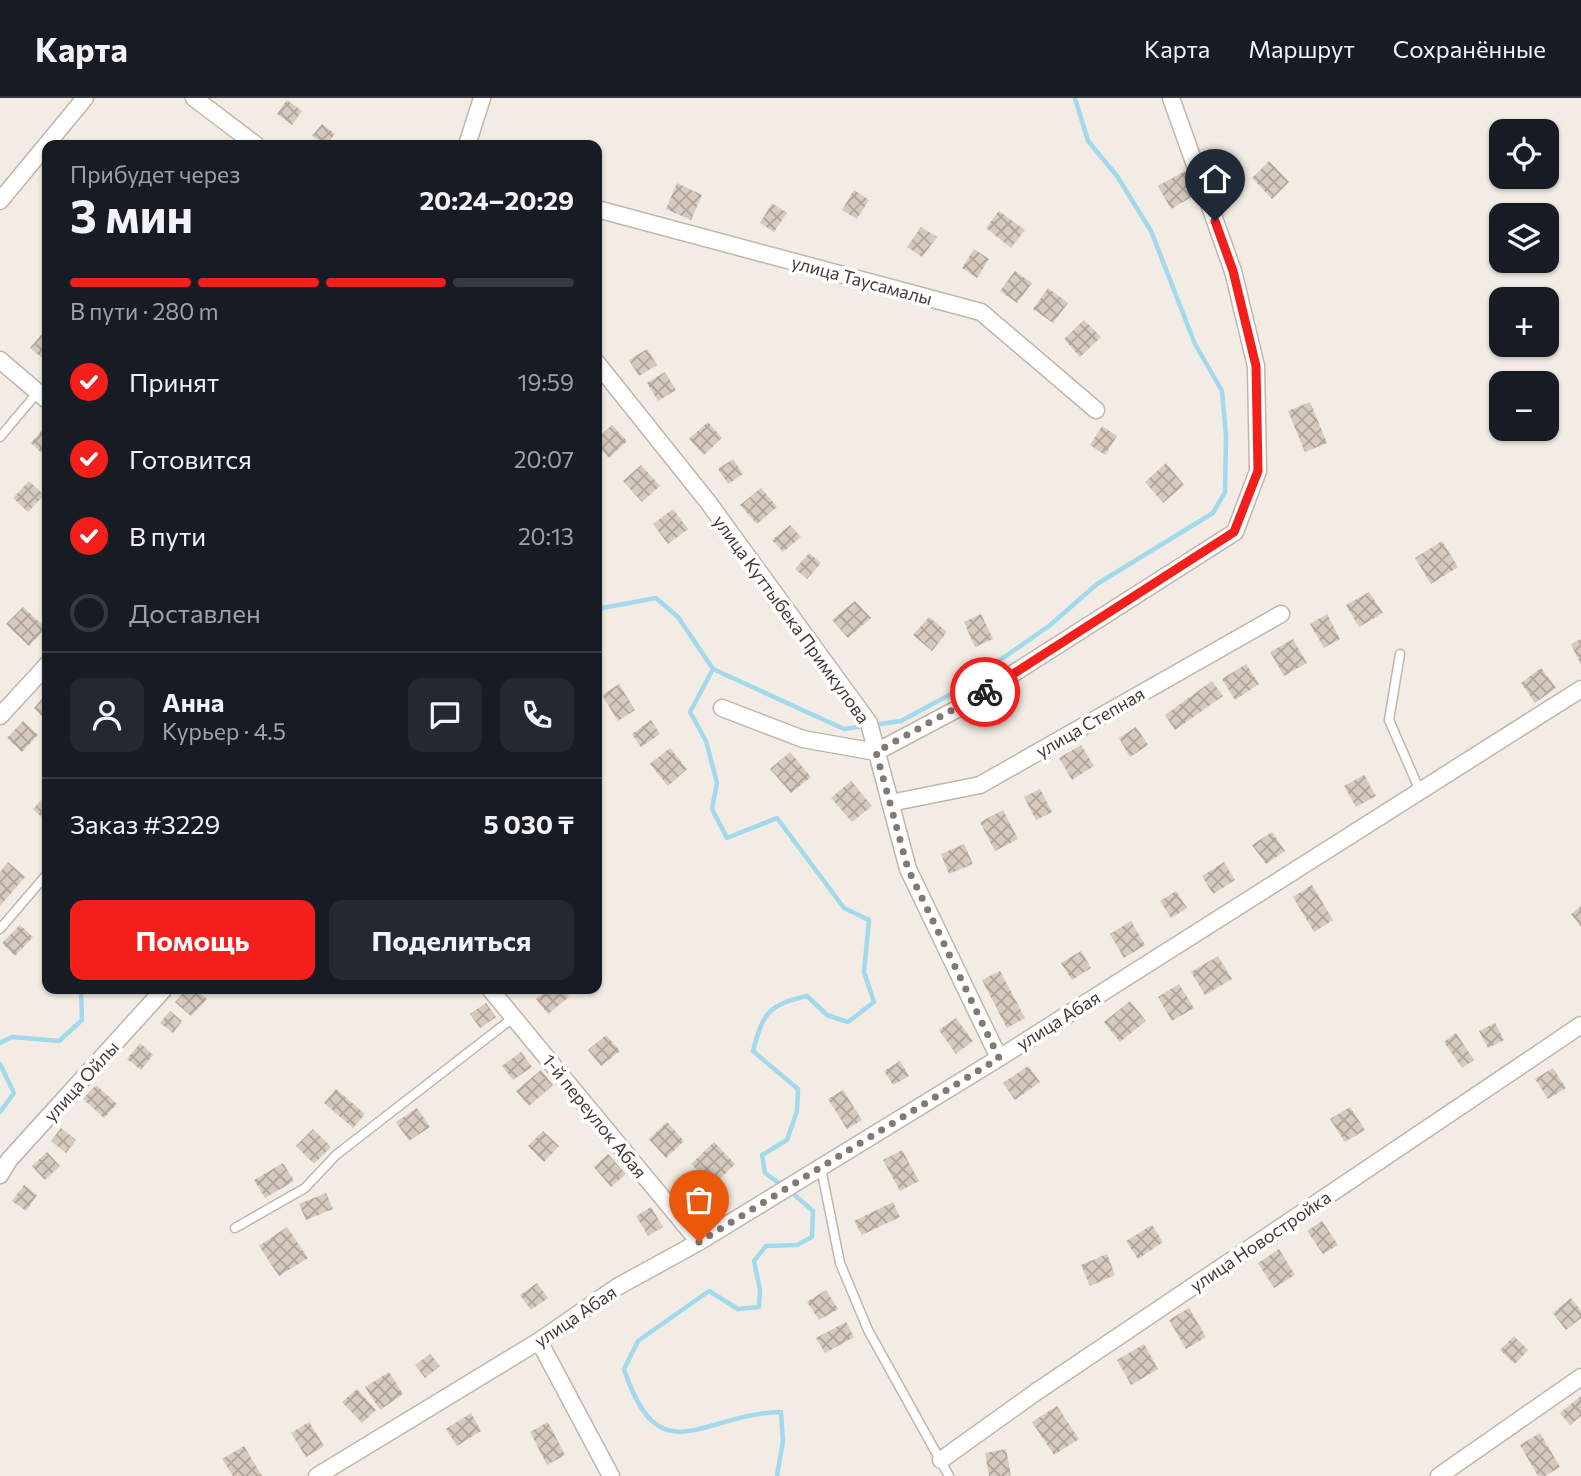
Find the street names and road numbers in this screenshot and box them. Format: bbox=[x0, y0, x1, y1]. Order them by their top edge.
street label: улица Таусамалы bbox=[789, 251, 935, 309]
street label: улица Куттыбека Примкулова bbox=[709, 511, 875, 727]
street label: улица Степная bbox=[1032, 682, 1148, 762]
street label: улица Абая bbox=[1012, 986, 1104, 1054]
street label: улица Ойлы bbox=[39, 1036, 123, 1126]
street label: 1-й переулок Абая bbox=[538, 1050, 652, 1182]
street label: улица Новостройка bbox=[1185, 1186, 1335, 1296]
street label: улица Абая bbox=[530, 1280, 620, 1352]

